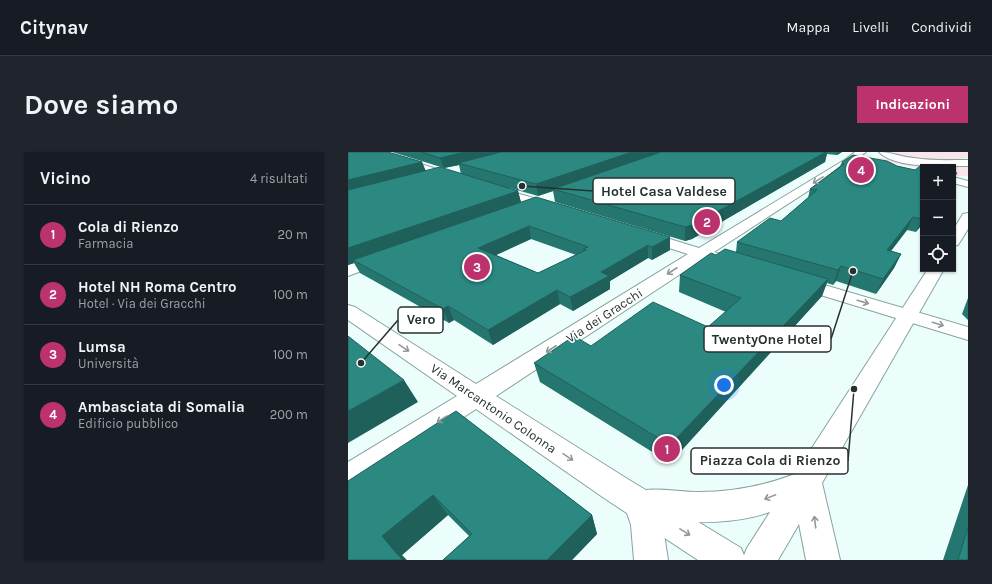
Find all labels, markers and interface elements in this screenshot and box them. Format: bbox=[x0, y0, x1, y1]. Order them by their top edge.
text: Citynav bbox=[20, 17, 88, 39]
text: Mappa bbox=[787, 19, 830, 36]
text: Livelli bbox=[852, 19, 889, 36]
text: Condividi bbox=[911, 19, 972, 36]
button: Indicazioni bbox=[857, 86, 968, 123]
text: Dove siamo bbox=[24, 88, 178, 121]
pin: 4 bbox=[848, 155, 874, 185]
map controls bbox=[920, 164, 956, 272]
button: + bbox=[920, 164, 956, 200]
text: Vicino bbox=[40, 168, 91, 188]
text: 4 risultati bbox=[250, 171, 308, 186]
one-way arrow bbox=[813, 176, 824, 184]
callout: Hotel Casa Valdese bbox=[593, 178, 735, 204]
text: Hotel Casa Valdese bbox=[601, 183, 727, 200]
button: − bbox=[920, 200, 956, 236]
pin: 2 bbox=[694, 207, 720, 237]
text: Cola di Rienzo bbox=[78, 218, 179, 236]
text: 1 bbox=[51, 227, 55, 242]
text: 20 m bbox=[278, 227, 308, 242]
text: Farmacia bbox=[78, 236, 133, 251]
button: locate bbox=[920, 236, 956, 272]
pin: 3 bbox=[464, 252, 490, 282]
one-way arrow bbox=[667, 267, 678, 275]
text: Hotel NH Roma Centro bbox=[78, 278, 236, 296]
street label: Via dei Gracchi bbox=[563, 285, 645, 346]
text: 2 bbox=[49, 287, 57, 302]
text: 100 m bbox=[273, 287, 308, 302]
text: Hotel · Via dei Gracchi bbox=[78, 296, 206, 311]
one-way arrow bbox=[856, 299, 869, 306]
callout: Vero bbox=[398, 307, 443, 333]
text: Vero bbox=[407, 311, 435, 328]
one-way arrow bbox=[931, 321, 944, 328]
callout: TwentyOne Hotel bbox=[704, 326, 831, 352]
text: TwentyOne Hotel bbox=[712, 331, 822, 348]
text: Lumsa bbox=[78, 338, 126, 356]
one-way arrow bbox=[398, 344, 409, 352]
one-way arrow bbox=[546, 345, 557, 353]
text: 3 bbox=[49, 347, 57, 362]
text: 100 m bbox=[273, 347, 308, 362]
text: Università bbox=[78, 356, 139, 371]
street label: Via Marcantonio Colonna bbox=[428, 361, 560, 456]
your location bbox=[714, 375, 734, 395]
text: Ambasciata di Somalia bbox=[78, 398, 245, 416]
text: 4 bbox=[49, 407, 57, 422]
text: 200 m bbox=[270, 407, 308, 422]
one-way arrow bbox=[437, 415, 448, 423]
text: Edificio pubblico bbox=[78, 416, 178, 431]
pin: 1 bbox=[654, 434, 680, 464]
callout: Piazza Cola di Rienzo bbox=[691, 448, 848, 474]
text: Piazza Cola di Rienzo bbox=[700, 452, 840, 469]
one-way arrow bbox=[562, 453, 573, 461]
one-way arrow bbox=[765, 493, 777, 501]
one-way arrow bbox=[811, 516, 819, 529]
one-way arrow bbox=[679, 529, 691, 537]

